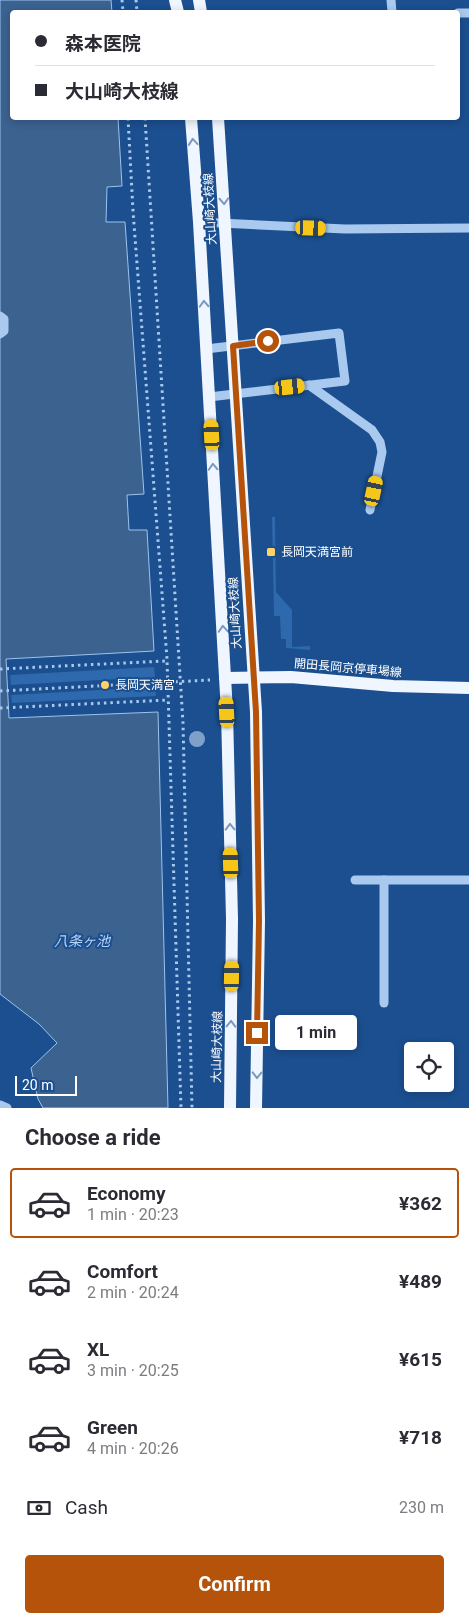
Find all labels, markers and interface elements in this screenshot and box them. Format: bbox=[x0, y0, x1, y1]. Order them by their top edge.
text: 森本医院 bbox=[65, 32, 141, 55]
text: 大山崎大枝線 bbox=[65, 80, 179, 103]
one-way arrow bbox=[188, 138, 199, 146]
street label: 大山崎大枝線 bbox=[201, 173, 219, 245]
one-way arrow bbox=[218, 197, 229, 205]
car bbox=[295, 220, 326, 236]
one-way arrow bbox=[198, 300, 209, 308]
route start bbox=[257, 330, 279, 352]
car bbox=[274, 378, 305, 396]
car bbox=[203, 420, 220, 450]
one-way arrow bbox=[208, 462, 219, 470]
car bbox=[363, 475, 384, 507]
place label: 長岡天満宮前 bbox=[281, 545, 353, 559]
marker: 長岡天満宮前 bbox=[265, 546, 277, 558]
street label: 大山崎大枝線 bbox=[226, 577, 244, 649]
one-way arrow bbox=[217, 625, 228, 633]
street label: 開田長岡京停車場線 bbox=[294, 656, 402, 680]
place label: 長岡天満宮 bbox=[115, 678, 175, 692]
marker: 長岡天満宮 bbox=[99, 679, 111, 691]
car bbox=[218, 697, 235, 727]
one-way arrow bbox=[225, 823, 235, 830]
car bbox=[222, 848, 239, 878]
water label: 八条ヶ池 bbox=[54, 933, 112, 949]
car bbox=[224, 961, 239, 991]
street label: 大山崎大枝線 bbox=[209, 1011, 225, 1083]
callout: 1 min bbox=[274, 1016, 357, 1050]
one-way arrow bbox=[226, 1020, 236, 1028]
route end bbox=[246, 1022, 268, 1044]
text: 1 min bbox=[296, 1023, 336, 1042]
map controls bbox=[404, 1042, 454, 1092]
button: locate bbox=[404, 1042, 454, 1092]
one-way arrow bbox=[252, 1072, 262, 1080]
scale bar bbox=[15, 1073, 78, 1096]
text: 20 m bbox=[22, 1077, 54, 1093]
text: Choose a ride bbox=[25, 1125, 161, 1150]
icon: car bbox=[27, 1181, 72, 1226]
text: Economy bbox=[87, 1182, 166, 1205]
text: ¥362 bbox=[399, 1192, 442, 1215]
text: 1 min · 20:23 bbox=[87, 1205, 179, 1224]
icon: car bbox=[27, 1259, 72, 1304]
text: Comfort bbox=[87, 1260, 158, 1283]
text: ¥489 bbox=[399, 1270, 442, 1293]
text: 2 min · 20:24 bbox=[87, 1283, 179, 1302]
icon: car bbox=[27, 1337, 72, 1382]
text: XL bbox=[87, 1338, 109, 1361]
text: ¥615 bbox=[399, 1348, 442, 1371]
text: 3 min · 20:25 bbox=[87, 1361, 179, 1380]
icon: car bbox=[27, 1415, 72, 1460]
text: Green bbox=[87, 1416, 138, 1439]
text: ¥718 bbox=[399, 1426, 442, 1449]
text: 4 min · 20:26 bbox=[87, 1439, 179, 1458]
icon: cash bbox=[25, 1494, 53, 1522]
text: Cash bbox=[65, 1496, 108, 1519]
text: 230 m bbox=[399, 1498, 444, 1517]
button: Confirm bbox=[25, 1555, 444, 1613]

